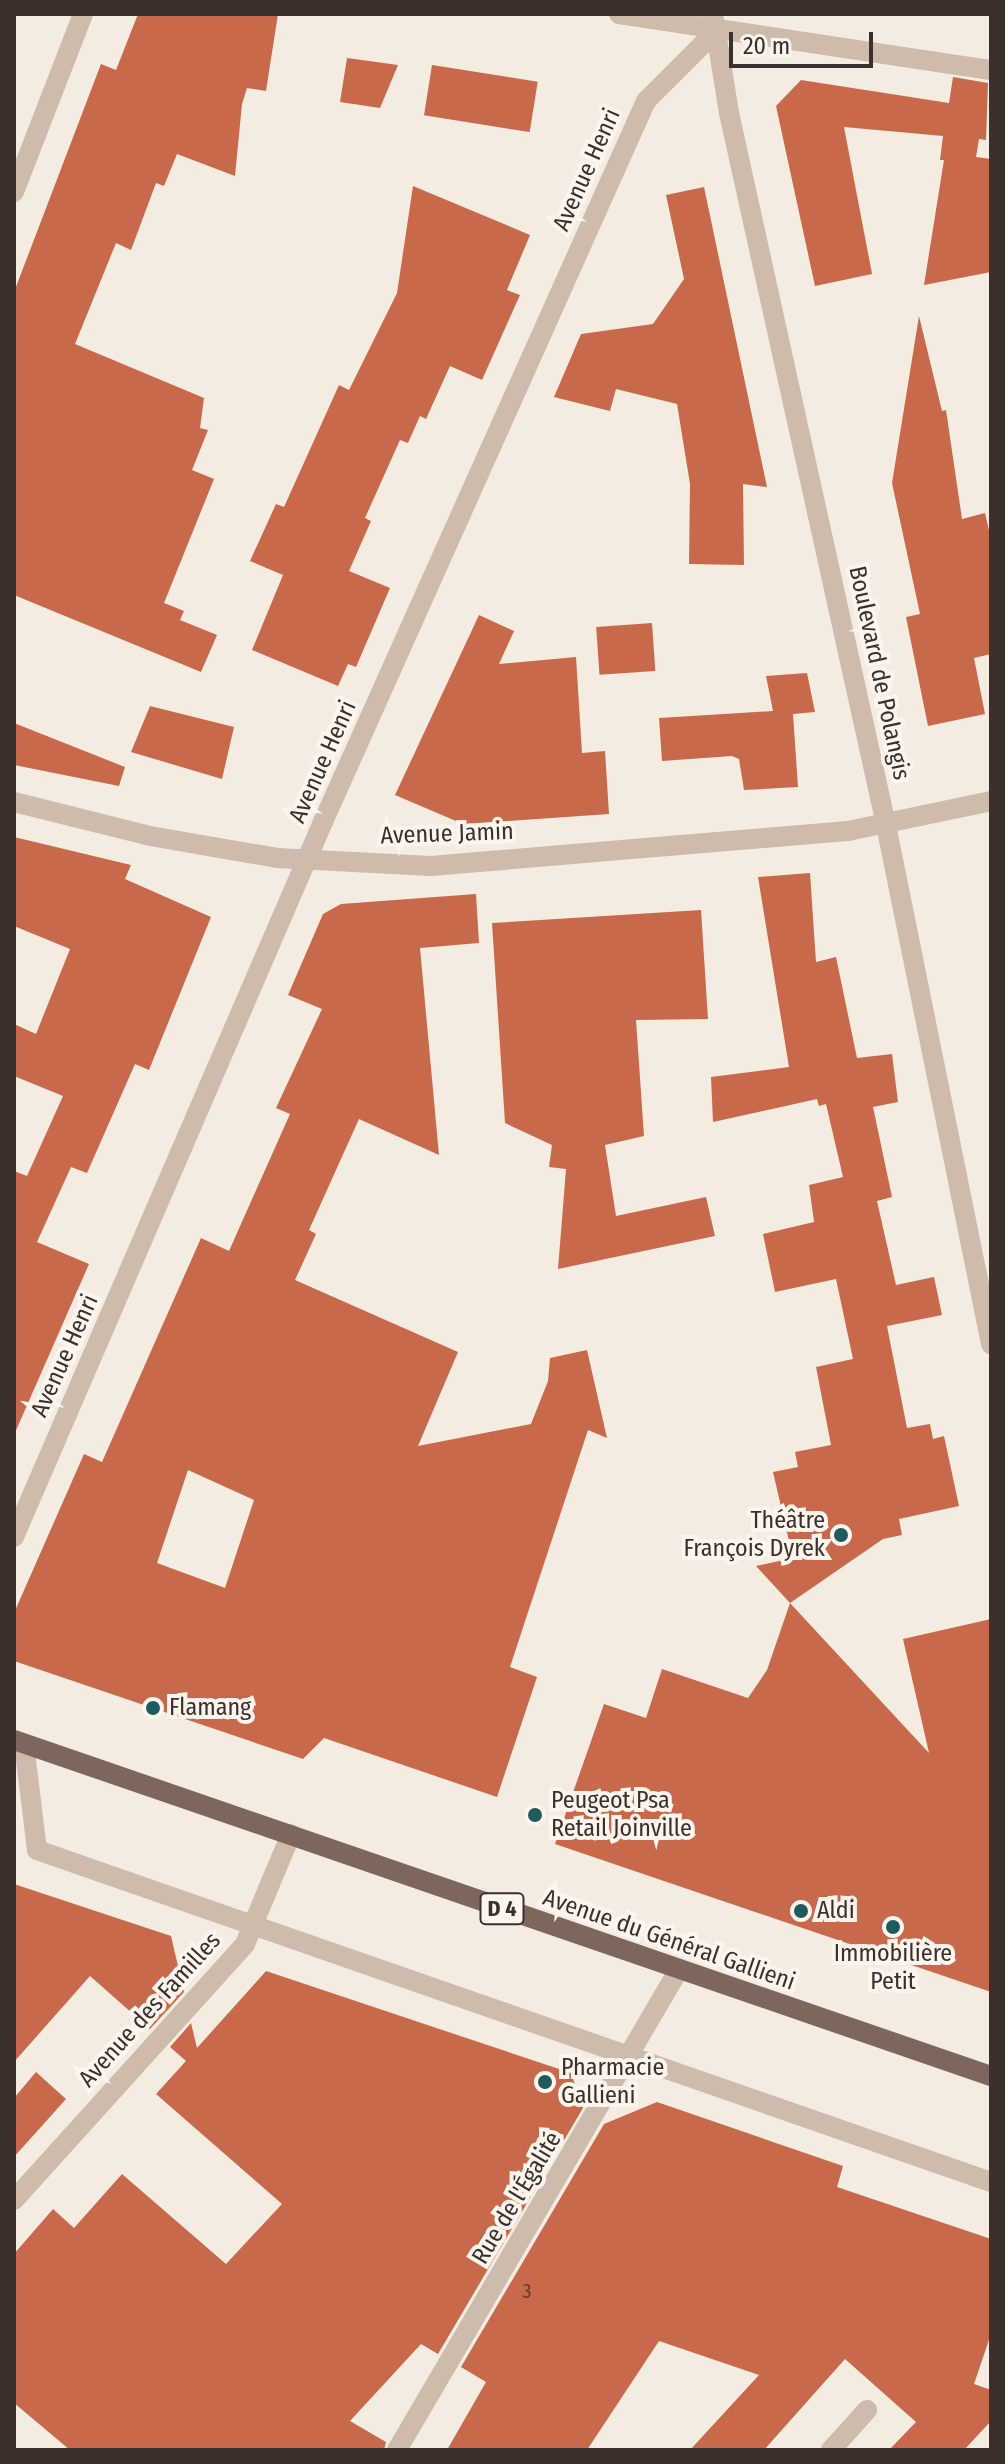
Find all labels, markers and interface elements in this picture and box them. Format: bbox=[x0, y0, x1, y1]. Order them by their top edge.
scale bar bbox=[733, 16, 877, 66]
text: 20 m bbox=[743, 32, 790, 60]
street label: Avenue Henri bbox=[547, 104, 627, 236]
street label: Boulevard de Polangis bbox=[842, 564, 916, 782]
street label: Avenue Henri bbox=[283, 696, 363, 828]
street label: Avenue Jamin bbox=[380, 817, 514, 851]
street label: Avenue Henri bbox=[25, 1290, 105, 1422]
place label: Théâtre François Dyrek bbox=[684, 1507, 825, 1563]
marker: Théâtre François Dyrek bbox=[832, 1526, 850, 1544]
place label: Flamang bbox=[169, 1694, 251, 1722]
marker: Flamang bbox=[144, 1699, 162, 1717]
place label: Peugeot Psa Retail Joinville bbox=[551, 1787, 692, 1843]
marker: Peugeot Psa Retail Joinville bbox=[526, 1806, 544, 1824]
street label: Avenue du Général Gallieni bbox=[539, 1883, 799, 1997]
road number: D 4 bbox=[478, 1891, 526, 1927]
place label: Aldi bbox=[817, 1897, 855, 1925]
marker: Aldi bbox=[792, 1902, 810, 1920]
marker: Immobilière Petit bbox=[884, 1918, 902, 1936]
street label: Avenue des Familles bbox=[73, 1927, 227, 2093]
place label: Immobilière Petit bbox=[834, 1940, 952, 1996]
place label: Pharmacie Gallieni bbox=[561, 2054, 664, 2110]
marker: Pharmacie Gallieni bbox=[536, 2073, 554, 2091]
street label: Rue de l'Égalité bbox=[466, 2127, 568, 2269]
house number: 3 bbox=[522, 2279, 532, 2303]

